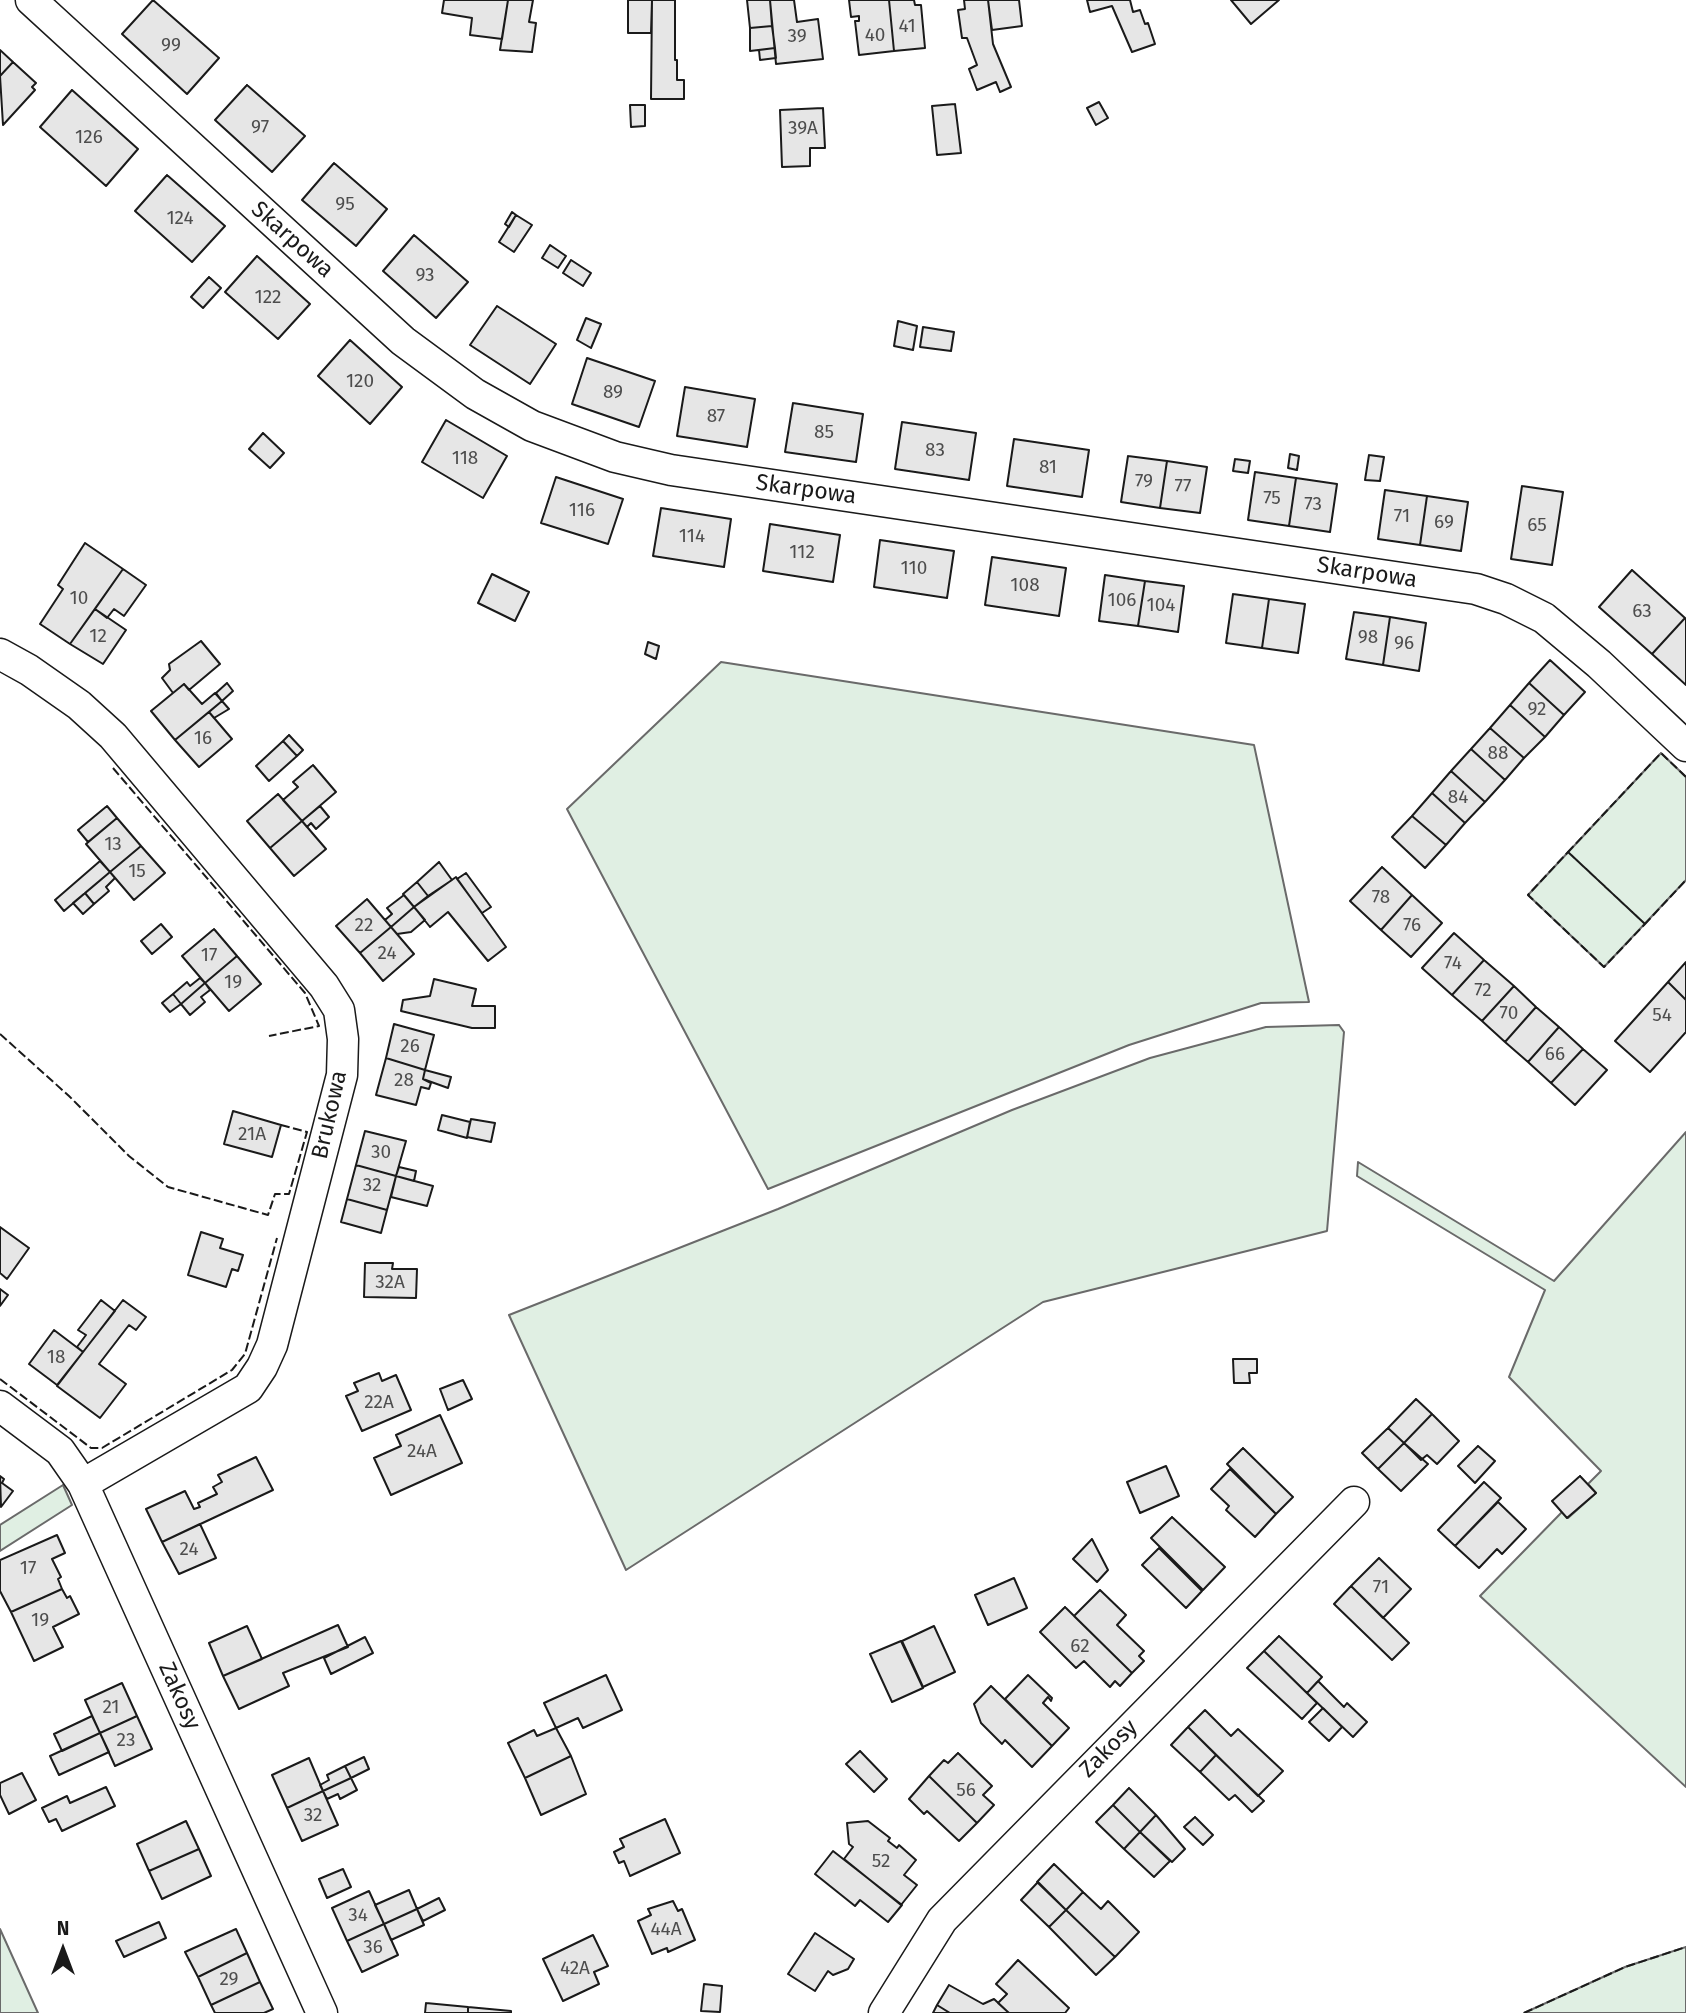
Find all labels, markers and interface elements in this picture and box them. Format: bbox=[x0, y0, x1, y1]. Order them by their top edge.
house number: 41 bbox=[898, 16, 916, 38]
house number: 40 bbox=[865, 25, 885, 47]
house number: 39 bbox=[787, 26, 807, 48]
house number: 99 bbox=[161, 35, 181, 57]
house number: 97 bbox=[251, 117, 269, 139]
house number: 39A bbox=[788, 118, 818, 140]
house number: 126 bbox=[75, 127, 103, 149]
house number: 95 bbox=[335, 194, 355, 216]
street label: Skarpowa bbox=[245, 196, 339, 284]
house number: 124 bbox=[166, 208, 194, 230]
house number: 93 bbox=[415, 265, 435, 287]
house number: 122 bbox=[254, 287, 282, 309]
house number: 120 bbox=[346, 371, 374, 393]
house number: 89 bbox=[603, 382, 623, 404]
house number: 87 bbox=[707, 406, 725, 428]
house number: 85 bbox=[814, 422, 834, 444]
house number: 83 bbox=[925, 440, 945, 462]
house number: 118 bbox=[452, 448, 478, 470]
house number: 81 bbox=[1039, 457, 1057, 479]
street label: Skarpowa bbox=[754, 469, 858, 511]
house number: 79 bbox=[1135, 471, 1153, 493]
house number: 77 bbox=[1175, 476, 1191, 498]
house number: 75 bbox=[1263, 488, 1281, 510]
house number: 73 bbox=[1304, 494, 1322, 516]
house number: 116 bbox=[569, 500, 595, 522]
house number: 71 bbox=[1394, 506, 1410, 528]
house number: 69 bbox=[1434, 512, 1454, 534]
house number: 65 bbox=[1527, 515, 1547, 537]
house number: 114 bbox=[679, 526, 705, 548]
house number: 112 bbox=[789, 542, 815, 564]
street label: Skarpowa bbox=[1315, 551, 1419, 595]
house number: 110 bbox=[901, 558, 927, 580]
house number: 108 bbox=[1010, 575, 1040, 597]
house number: 10 bbox=[70, 588, 88, 610]
house number: 106 bbox=[1108, 590, 1136, 612]
house number: 104 bbox=[1147, 595, 1175, 617]
house number: 63 bbox=[1632, 601, 1652, 623]
house number: 12 bbox=[89, 626, 107, 648]
house number: 98 bbox=[1358, 627, 1378, 649]
house number: 96 bbox=[1394, 633, 1414, 655]
house number: 92 bbox=[1528, 699, 1546, 721]
house number: 16 bbox=[194, 728, 212, 750]
house number: 88 bbox=[1488, 743, 1508, 765]
house number: 84 bbox=[1448, 787, 1468, 809]
house number: 13 bbox=[104, 834, 122, 856]
house number: 15 bbox=[128, 861, 146, 883]
house number: 78 bbox=[1372, 887, 1390, 909]
house number: 22 bbox=[355, 915, 373, 937]
house number: 76 bbox=[1403, 915, 1421, 937]
house number: 24 bbox=[378, 943, 396, 965]
house number: 17 bbox=[201, 945, 217, 967]
house number: 74 bbox=[1444, 953, 1462, 975]
house number: 19 bbox=[224, 972, 242, 994]
house number: 72 bbox=[1474, 980, 1492, 1002]
house number: 70 bbox=[1500, 1003, 1518, 1025]
house number: 54 bbox=[1652, 1005, 1672, 1027]
house number: 26 bbox=[400, 1036, 420, 1058]
house number: 66 bbox=[1545, 1044, 1565, 1066]
street label: Brukowa bbox=[306, 1068, 354, 1162]
house number: 28 bbox=[394, 1070, 414, 1092]
house number: 21A bbox=[238, 1124, 266, 1146]
house number: 30 bbox=[371, 1142, 391, 1164]
house number: 32 bbox=[363, 1175, 381, 1197]
house number: 32A bbox=[375, 1272, 405, 1294]
house number: 18 bbox=[47, 1347, 65, 1369]
house number: 22A bbox=[364, 1392, 394, 1414]
house number: 24A bbox=[407, 1441, 437, 1463]
house number: 24 bbox=[180, 1539, 198, 1561]
house number: 17 bbox=[20, 1558, 36, 1580]
house number: 71 bbox=[1373, 1577, 1389, 1599]
house number: 19 bbox=[31, 1610, 49, 1632]
house number: 62 bbox=[1070, 1636, 1090, 1658]
street label: Zakosy bbox=[152, 1658, 206, 1734]
house number: 21 bbox=[102, 1697, 120, 1719]
street label: Zakosy bbox=[1074, 1714, 1144, 1784]
house number: 23 bbox=[117, 1730, 135, 1752]
house number: 56 bbox=[956, 1780, 976, 1802]
house number: 32 bbox=[304, 1805, 322, 1827]
house number: 52 bbox=[872, 1851, 890, 1873]
house number: 34 bbox=[348, 1905, 368, 1927]
north arrow bbox=[28, 1915, 98, 1985]
text: N bbox=[57, 1917, 69, 1940]
house number: 44A bbox=[650, 1919, 682, 1941]
house number: 36 bbox=[363, 1937, 383, 1959]
house number: 42A bbox=[560, 1958, 590, 1980]
house number: 29 bbox=[219, 1969, 239, 1991]

